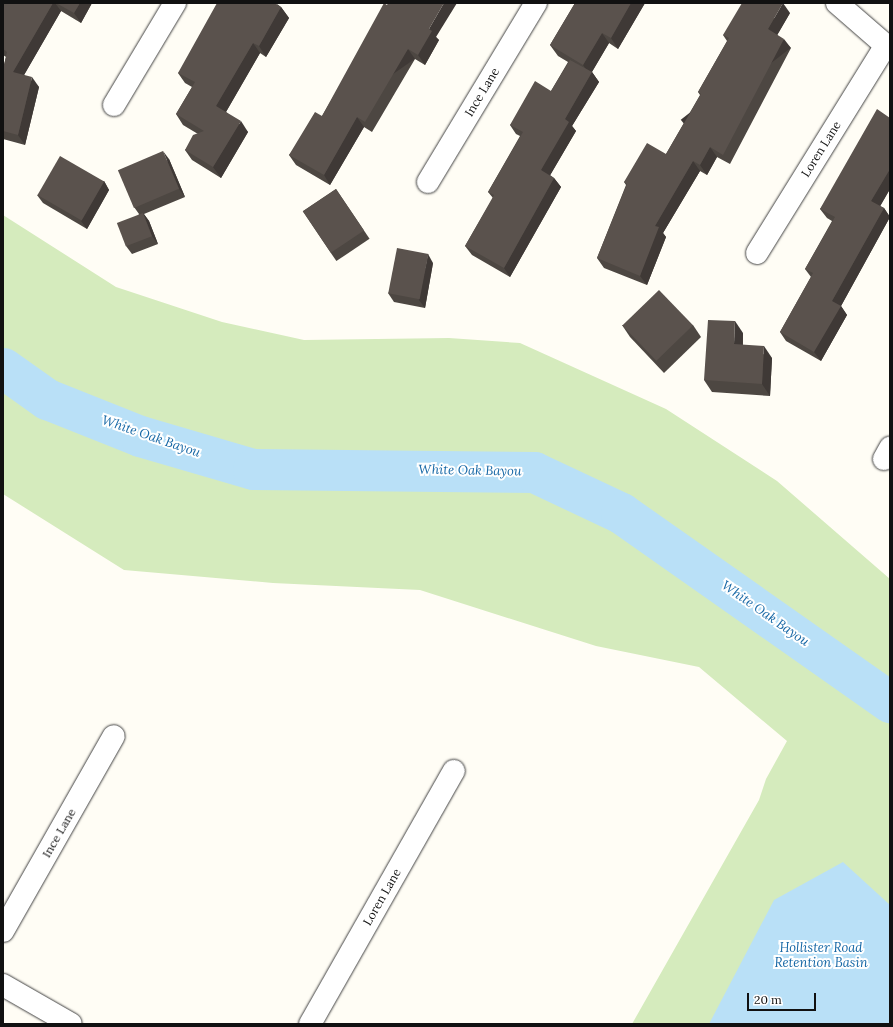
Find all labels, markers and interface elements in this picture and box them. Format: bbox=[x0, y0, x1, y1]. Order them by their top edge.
street label: Ince Lane bbox=[462, 65, 502, 119]
street label: Loren Lane bbox=[798, 118, 844, 180]
water label: White Oak Bayou bbox=[100, 413, 202, 461]
water label: White Oak Bayou bbox=[418, 462, 522, 480]
water label: White Oak Bayou bbox=[718, 578, 812, 650]
street label: Ince Lane bbox=[39, 806, 79, 860]
street label: Loren Lane bbox=[360, 866, 404, 928]
water label: Hollister Road Retention Basin bbox=[774, 941, 868, 972]
scale bar bbox=[749, 985, 818, 1011]
text: 20 m bbox=[754, 992, 782, 1007]

